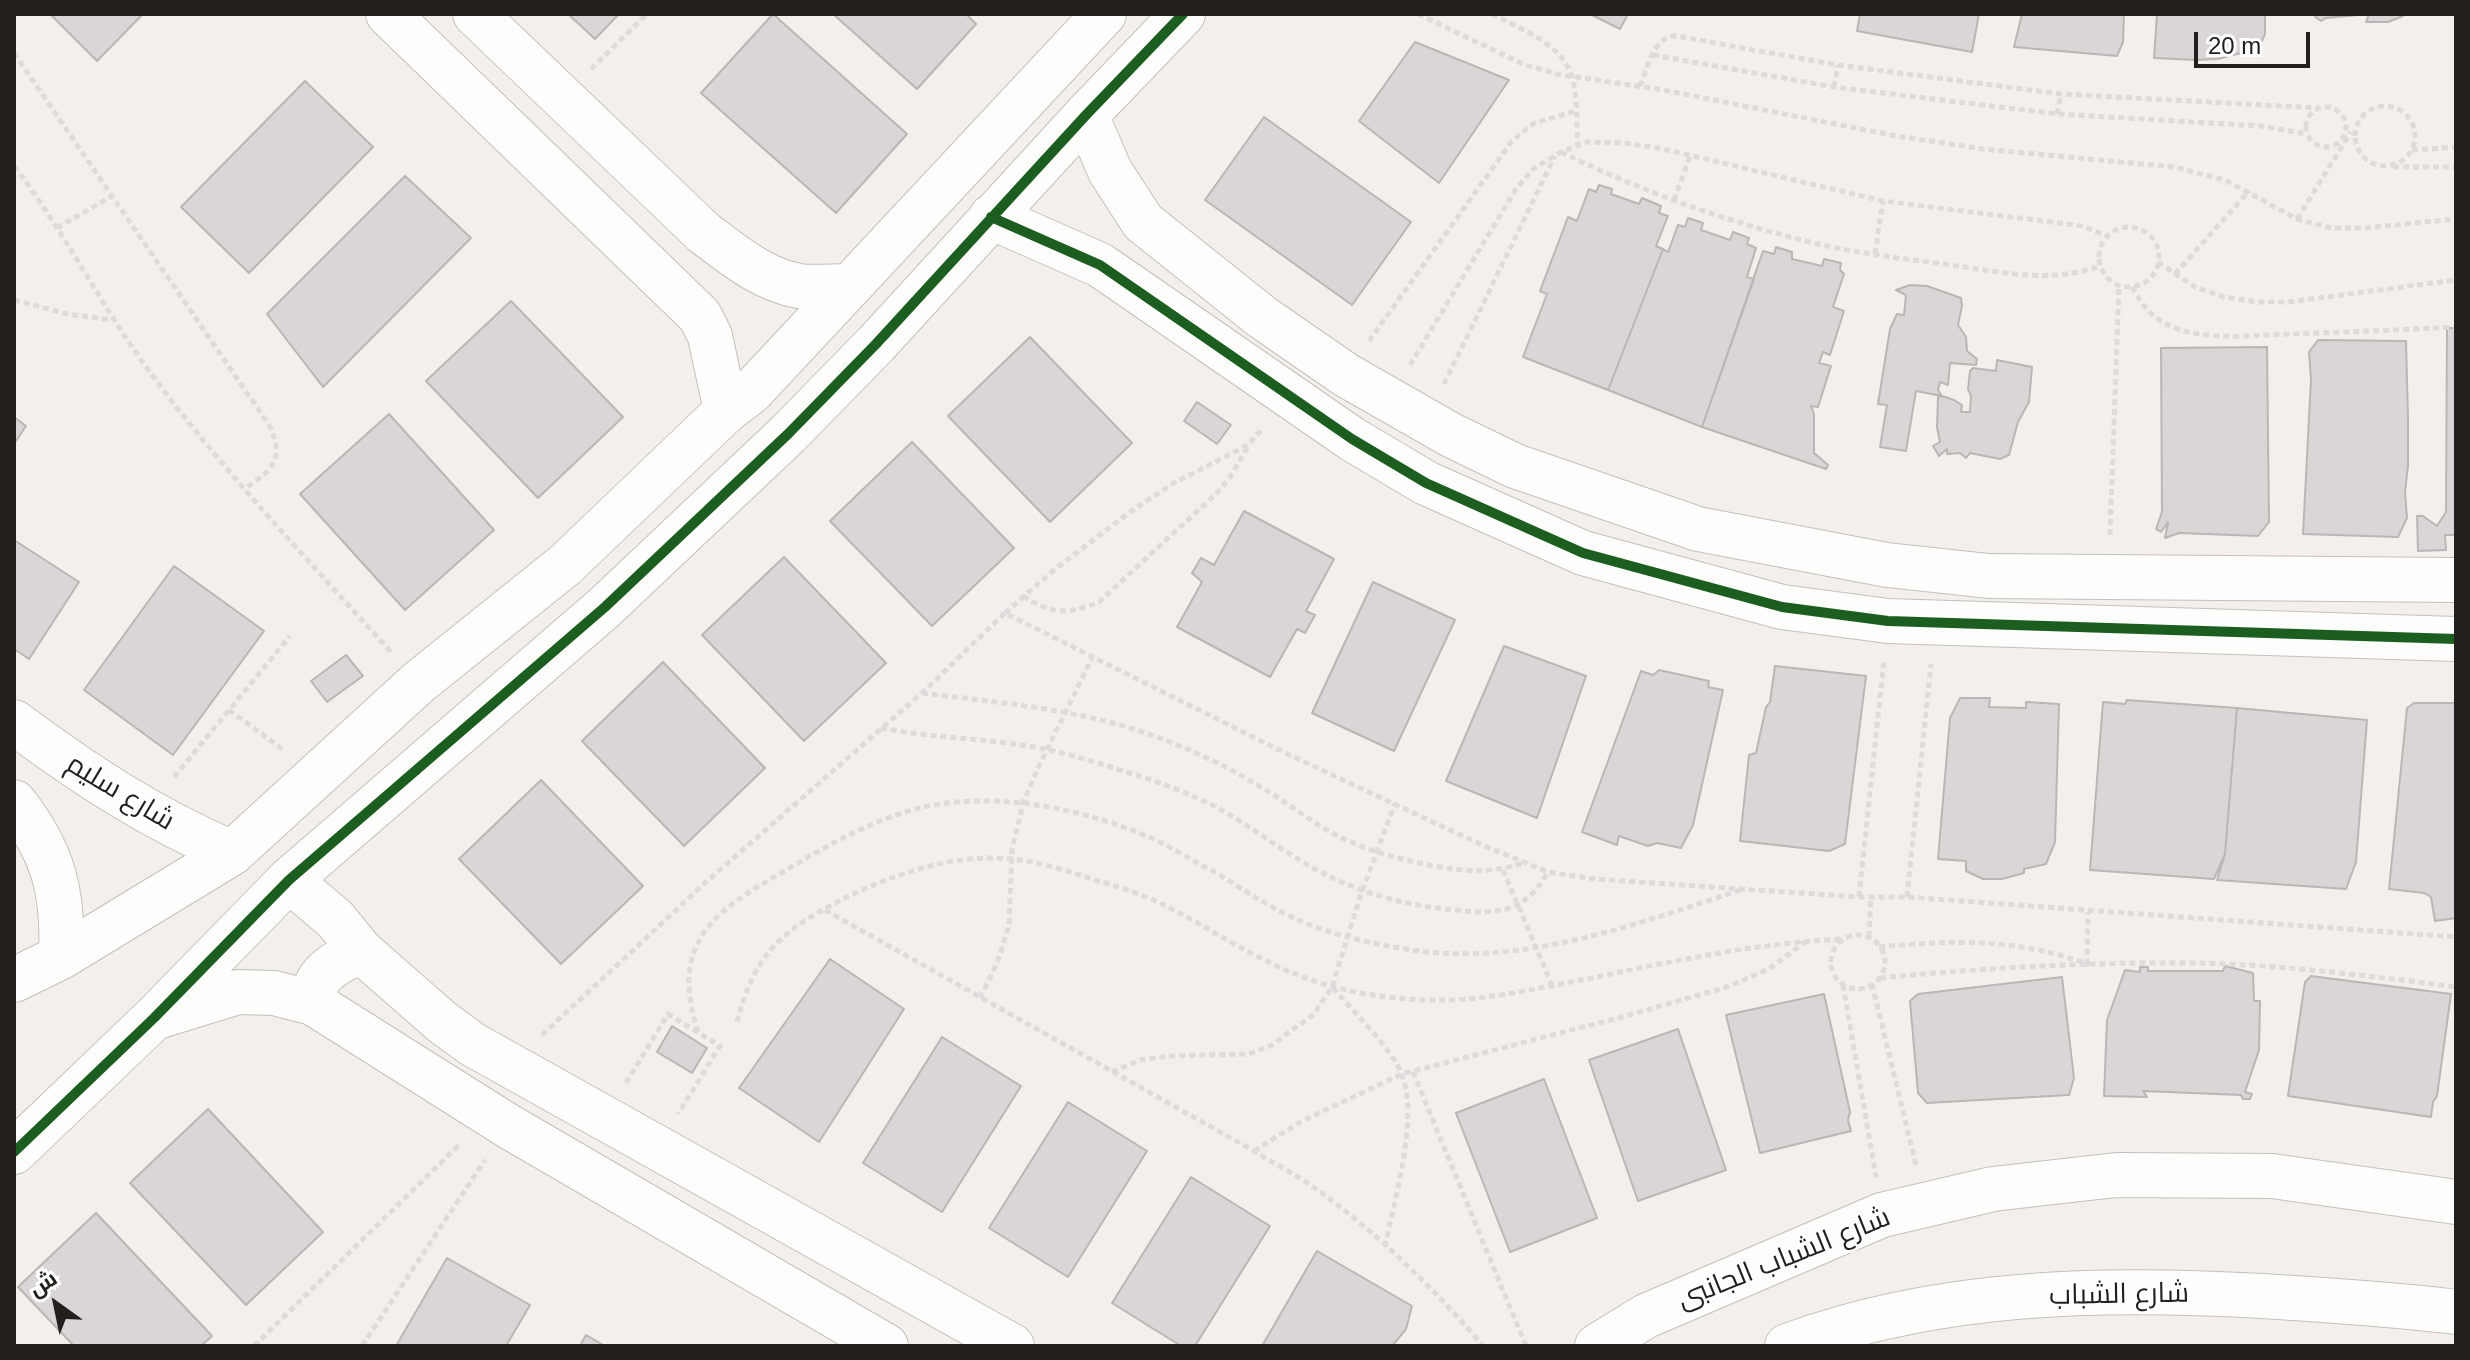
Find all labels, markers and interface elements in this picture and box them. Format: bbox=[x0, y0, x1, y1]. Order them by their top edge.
scale bar bbox=[2198, 16, 2314, 66]
text: 20 m bbox=[2208, 32, 2261, 59]
street label: شارع سليم bbox=[60, 748, 180, 838]
street label: شارع الشباب الجانبى bbox=[1673, 1201, 1895, 1317]
north arrow bbox=[16, 1264, 96, 1344]
text: ش bbox=[24, 1265, 61, 1302]
street label: شارع الشباب bbox=[2049, 1277, 2189, 1313]

